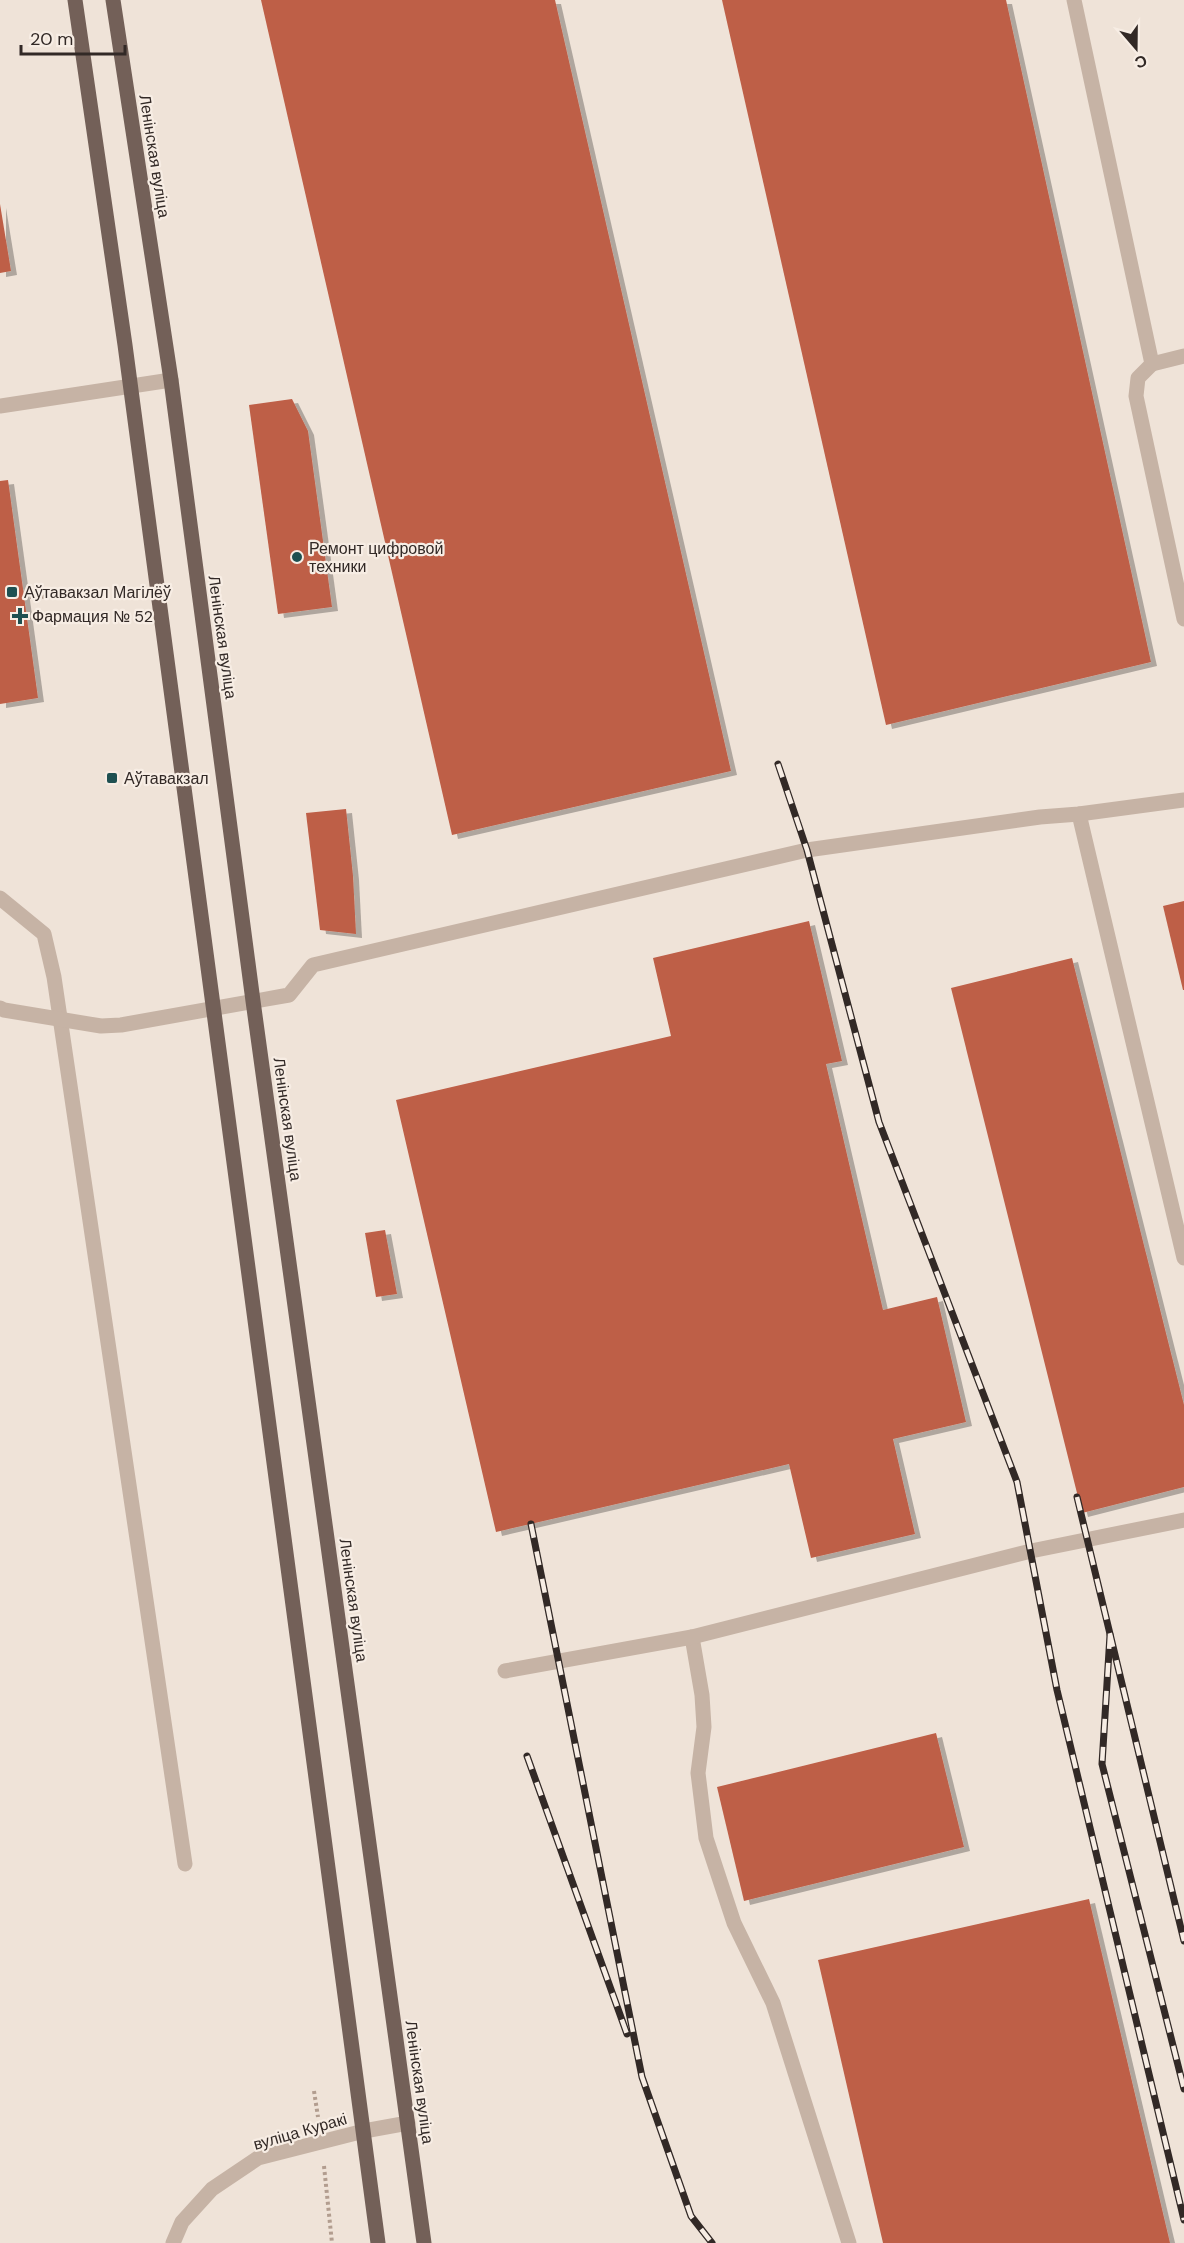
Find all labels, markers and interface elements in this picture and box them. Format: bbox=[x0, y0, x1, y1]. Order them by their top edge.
scale bar bbox=[21, 18, 124, 56]
north arrow bbox=[1106, 18, 1166, 78]
text: 20 m bbox=[30, 27, 73, 51]
text: С bbox=[1132, 50, 1150, 74]
street label: Ленінская вуліца bbox=[134, 93, 175, 219]
place label: Ремонт цифровой техники bbox=[309, 538, 443, 577]
marker: Ремонт цифровой техники bbox=[290, 550, 304, 564]
street label: Ленінская вуліца bbox=[203, 574, 242, 700]
place label: Аўтавакзал Магілёў bbox=[24, 582, 171, 603]
marker: Аўтавакзал Магілёў bbox=[5, 585, 19, 599]
place label: Фармация № 52 bbox=[32, 606, 153, 627]
marker: Фармация № 52 bbox=[13, 609, 27, 623]
place label: Аўтавакзал bbox=[124, 768, 209, 789]
marker: Аўтавакзал bbox=[105, 771, 119, 785]
street label: Ленінская вуліца bbox=[268, 1056, 307, 1182]
street label: Ленінская вуліца bbox=[334, 1537, 373, 1663]
street label: Ленінская вуліца bbox=[400, 2019, 439, 2145]
street label: вуліца Куракі bbox=[251, 2108, 349, 2155]

